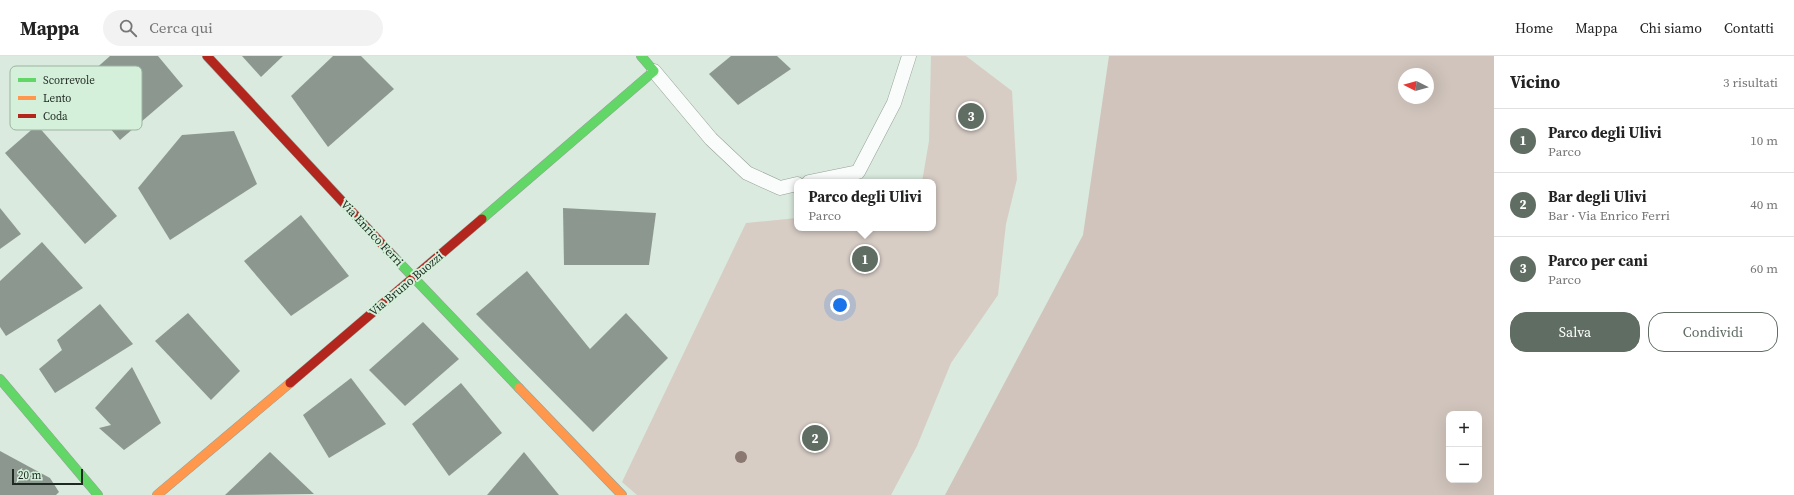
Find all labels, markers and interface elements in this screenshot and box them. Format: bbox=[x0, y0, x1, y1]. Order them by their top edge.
search box bbox=[103, 10, 383, 46]
text: Mappa bbox=[20, 15, 79, 41]
icon: search bbox=[117, 17, 139, 39]
text: Cerca qui bbox=[149, 17, 213, 38]
text: Home bbox=[1515, 18, 1553, 38]
text: Mappa bbox=[1575, 18, 1618, 38]
text: Chi siamo bbox=[1640, 18, 1702, 38]
text: Contatti bbox=[1724, 18, 1774, 38]
legend bbox=[10, 66, 142, 130]
north arrow bbox=[1398, 68, 1434, 104]
text: Vicino bbox=[1510, 70, 1560, 94]
text: Scorrevole bbox=[43, 73, 95, 88]
text: 3 risultati bbox=[1723, 74, 1778, 91]
text: Lento bbox=[43, 91, 71, 106]
pin: 3 bbox=[958, 101, 984, 131]
text: Coda bbox=[43, 109, 68, 124]
text: Parco degli Ulivi bbox=[1548, 122, 1662, 143]
text: 1 bbox=[1519, 132, 1527, 149]
text: 10 m bbox=[1750, 132, 1778, 149]
text: Parco bbox=[1548, 143, 1581, 160]
popup bbox=[794, 179, 936, 231]
text: Parco degli Ulivi bbox=[808, 186, 922, 207]
text: Bar degli Ulivi bbox=[1548, 186, 1647, 207]
street label: Via Enrico Ferri bbox=[337, 196, 407, 270]
text: 2 bbox=[1519, 196, 1527, 213]
text: 40 m bbox=[1750, 196, 1778, 213]
text: Parco bbox=[808, 207, 841, 224]
text: Bar · Via Enrico Ferri bbox=[1548, 207, 1670, 224]
pin: 1 bbox=[852, 244, 878, 274]
street label: Via Bruno Buozzi bbox=[366, 248, 447, 320]
text: Parco per cani bbox=[1548, 250, 1648, 271]
text: 3 bbox=[1519, 260, 1527, 277]
text: 60 m bbox=[1750, 260, 1778, 277]
text: Parco bbox=[1548, 271, 1581, 288]
your location bbox=[830, 295, 850, 315]
button: Salva bbox=[1510, 312, 1640, 352]
button: Condividi bbox=[1648, 312, 1778, 352]
map controls bbox=[1446, 411, 1482, 483]
button: + bbox=[1446, 411, 1482, 447]
pin: 2 bbox=[802, 423, 828, 453]
button: − bbox=[1446, 447, 1482, 483]
scale bar bbox=[12, 467, 83, 486]
text: 20 m bbox=[18, 468, 41, 483]

